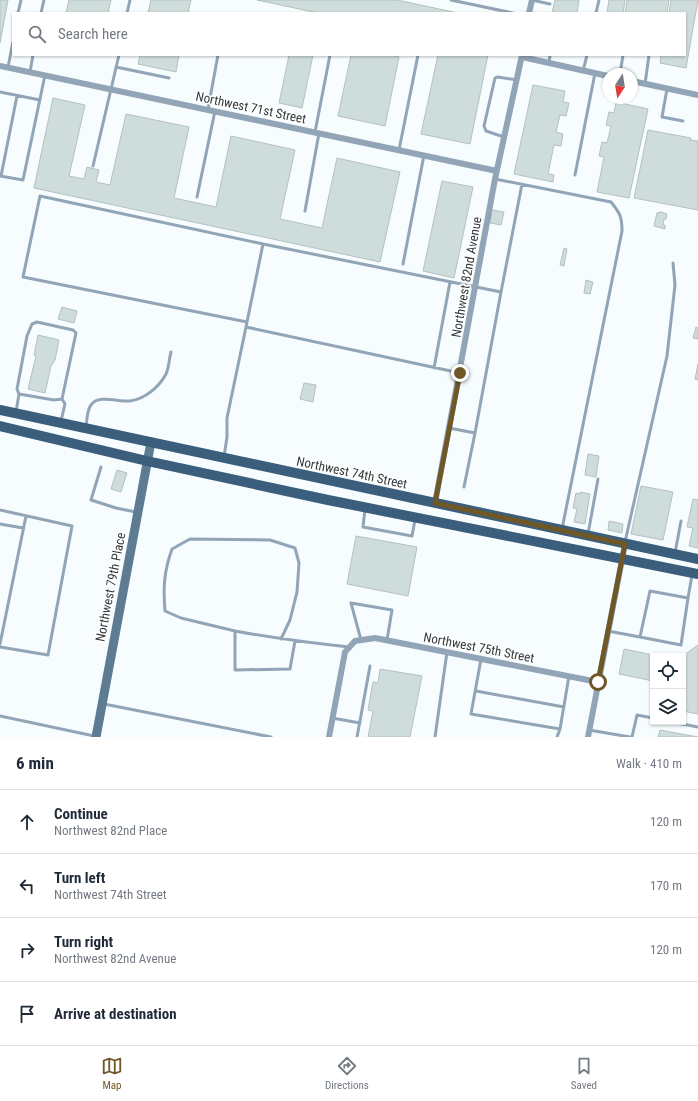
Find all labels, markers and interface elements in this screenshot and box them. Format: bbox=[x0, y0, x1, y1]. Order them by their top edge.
search box bbox=[12, 12, 686, 56]
icon: search bbox=[26, 23, 48, 45]
text: Search here bbox=[58, 25, 128, 43]
north arrow bbox=[602, 68, 638, 104]
street label: Northwest 71st Street bbox=[194, 88, 308, 127]
street label: Northwest 82nd Avenue bbox=[448, 216, 484, 339]
route end bbox=[451, 364, 469, 382]
street label: Northwest 74th Street bbox=[295, 453, 409, 492]
street label: Northwest 79th Place bbox=[93, 531, 128, 643]
street label: Northwest 75th Street bbox=[422, 629, 536, 666]
map controls bbox=[650, 653, 686, 725]
button: locate bbox=[650, 653, 686, 689]
route start bbox=[589, 673, 607, 691]
button: layers bbox=[650, 689, 686, 725]
text: 6 min bbox=[16, 753, 54, 773]
text: Walk · 410 m bbox=[616, 756, 682, 771]
text: Continue bbox=[54, 805, 108, 823]
icon: ahead bbox=[16, 811, 38, 833]
text: 120 m bbox=[650, 814, 682, 829]
text: Northwest 82nd Place bbox=[54, 823, 167, 838]
text: Turn left bbox=[54, 869, 105, 887]
icon: left bbox=[16, 875, 38, 897]
text: 170 m bbox=[650, 878, 682, 893]
text: Northwest 74th Street bbox=[54, 887, 167, 902]
text: Turn right bbox=[54, 933, 113, 951]
icon: right bbox=[16, 939, 38, 961]
text: 120 m bbox=[650, 942, 682, 957]
text: Northwest 82nd Avenue bbox=[54, 951, 176, 966]
icon: arrive bbox=[16, 1003, 38, 1025]
text: Arrive at destination bbox=[54, 1005, 177, 1023]
tab: Map bbox=[101, 1055, 123, 1092]
tab: Directions bbox=[325, 1055, 369, 1092]
tab: Saved bbox=[571, 1055, 597, 1092]

